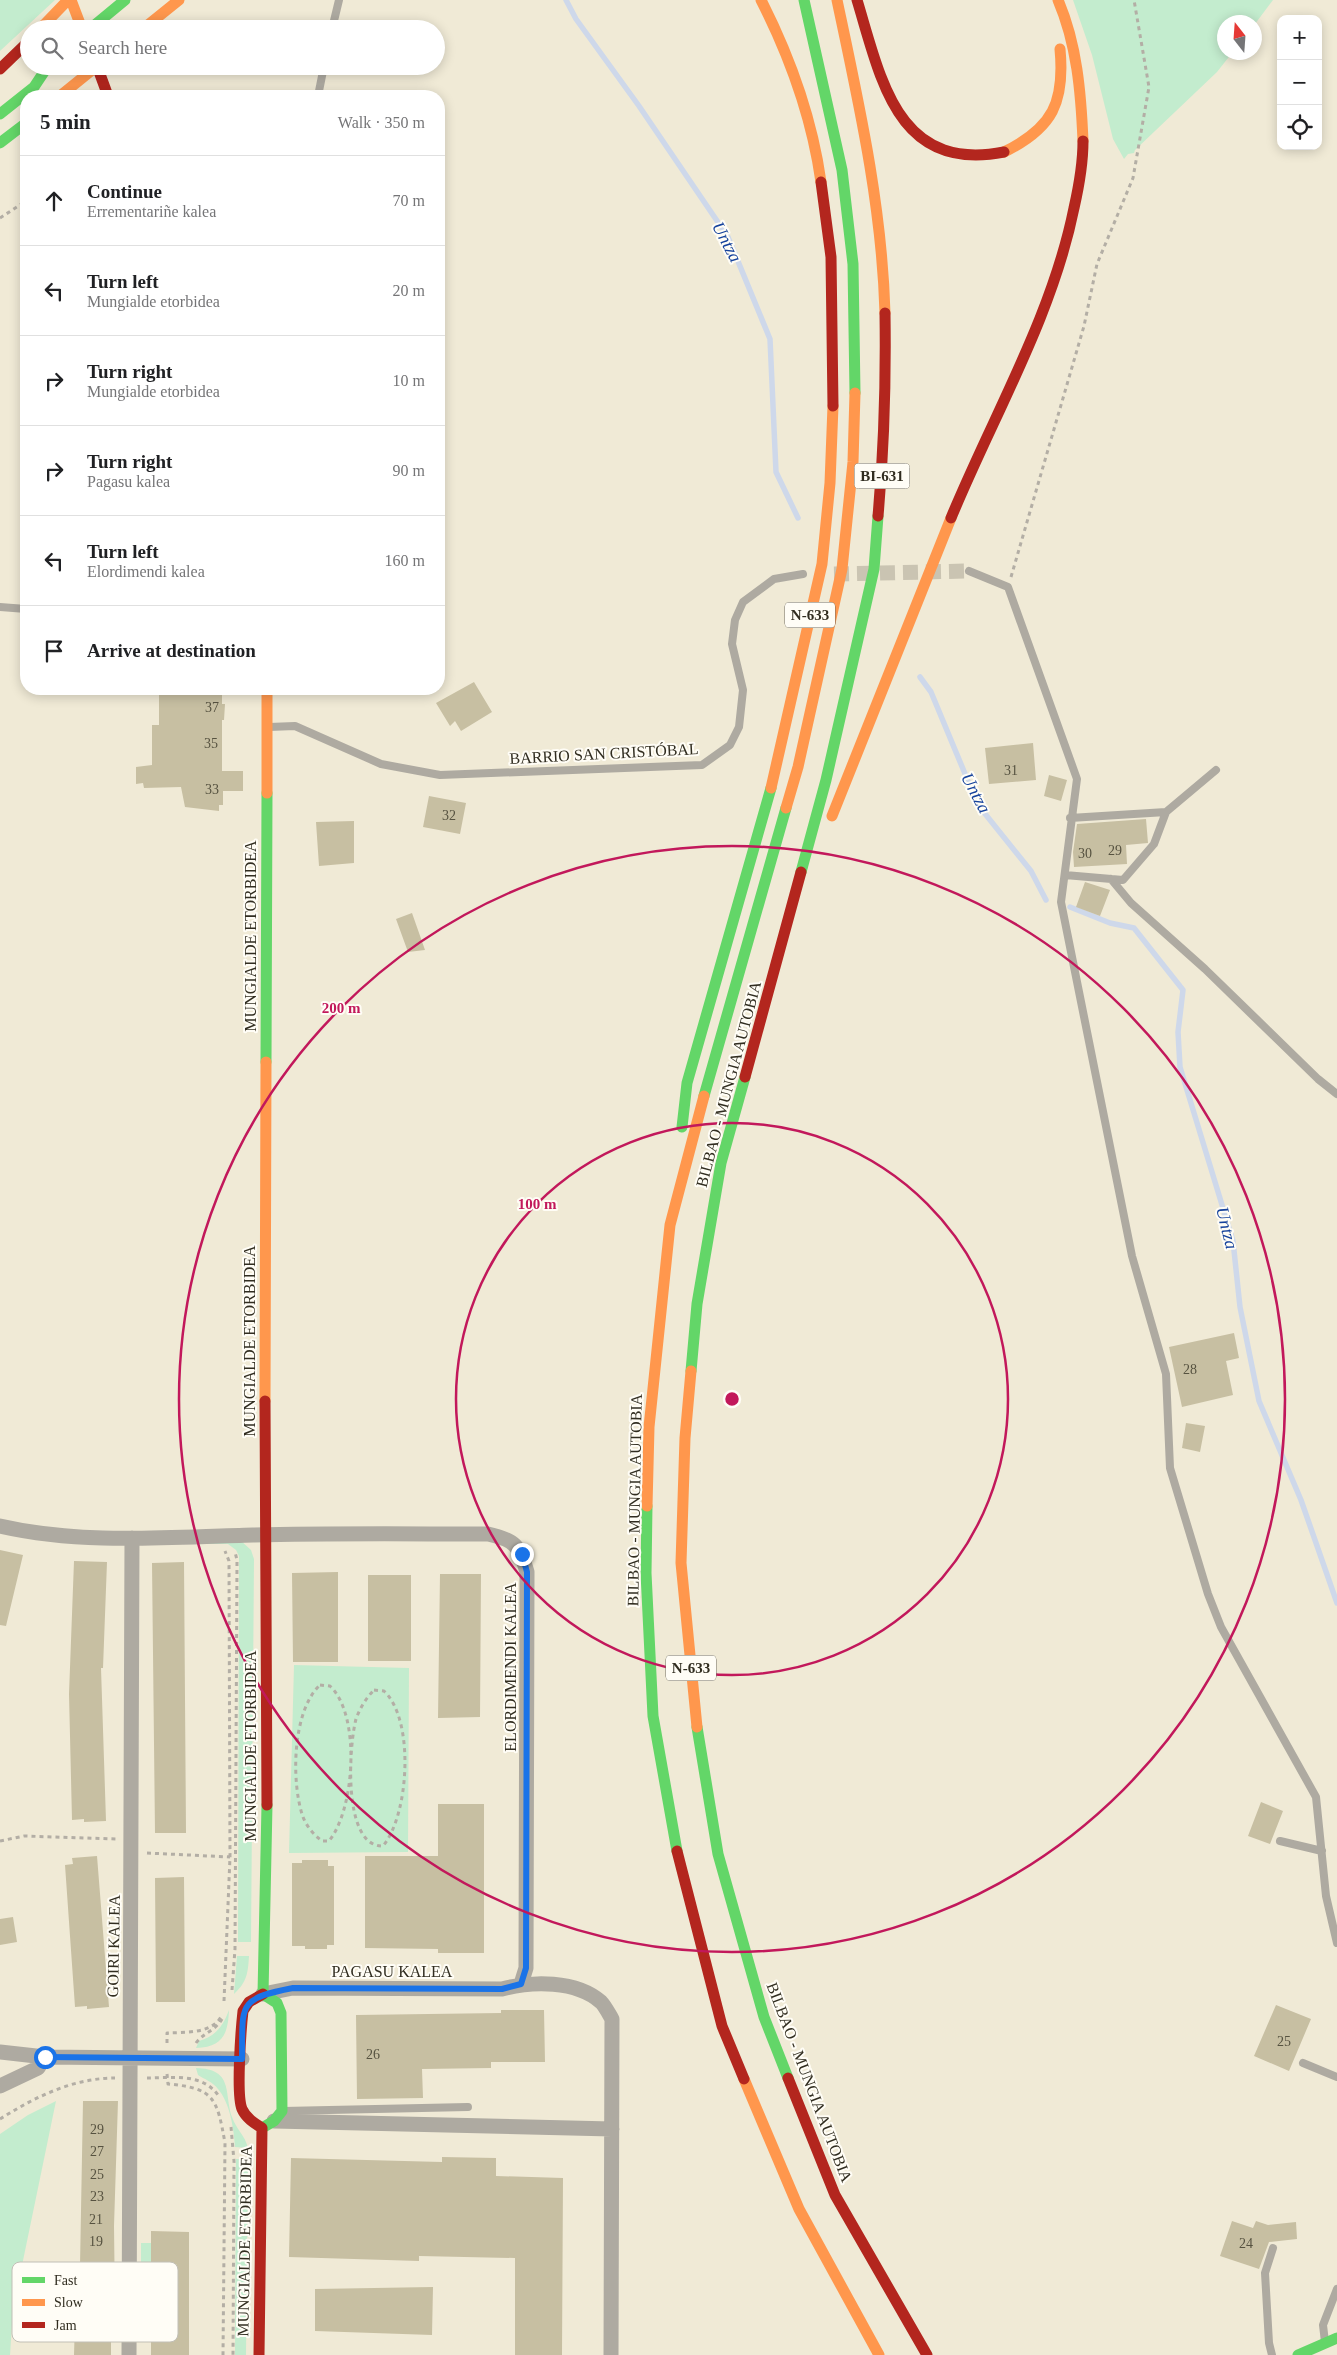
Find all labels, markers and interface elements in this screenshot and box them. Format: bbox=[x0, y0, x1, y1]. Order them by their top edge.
north arrow bbox=[1217, 15, 1262, 60]
map controls bbox=[1277, 15, 1322, 150]
button: + bbox=[1277, 15, 1322, 60]
search box bbox=[20, 20, 445, 75]
icon: search bbox=[38, 34, 66, 62]
text: Search here bbox=[78, 37, 167, 58]
button: − bbox=[1277, 60, 1322, 105]
button: locate bbox=[1277, 105, 1322, 150]
text: 5 min bbox=[40, 110, 91, 134]
text: Walk · 350 m bbox=[338, 114, 425, 131]
text: Continue bbox=[87, 181, 162, 202]
icon: ahead bbox=[40, 187, 68, 215]
text: 70 m bbox=[393, 192, 425, 209]
text: Errementariñe kalea bbox=[87, 203, 216, 220]
water label: Untza bbox=[708, 218, 746, 266]
text: Turn left bbox=[87, 271, 159, 292]
icon: left bbox=[40, 277, 68, 305]
text: 20 m bbox=[393, 282, 425, 299]
text: Mungialde etorbidea bbox=[87, 293, 220, 310]
text: Turn right bbox=[87, 361, 172, 382]
icon: right bbox=[40, 367, 68, 395]
text: 10 m bbox=[393, 372, 425, 389]
text: Mungialde etorbidea bbox=[87, 383, 220, 400]
text: Turn right bbox=[87, 451, 172, 472]
icon: right bbox=[40, 457, 68, 485]
text: 90 m bbox=[393, 462, 425, 479]
road number: BI-631 bbox=[854, 464, 910, 488]
text: Pagasu kalea bbox=[87, 473, 170, 490]
text: Turn left bbox=[87, 541, 159, 562]
icon: left bbox=[40, 547, 68, 575]
text: 160 m bbox=[385, 552, 425, 569]
text: Elordimendi kalea bbox=[87, 563, 205, 580]
road number: N-633 bbox=[785, 602, 835, 628]
icon: arrive bbox=[40, 637, 68, 665]
text: Arrive at destination bbox=[87, 640, 256, 661]
house number: 37 bbox=[205, 700, 219, 715]
house number: 35 bbox=[204, 736, 218, 751]
street label: BARRIO SAN CRISTÓBAL bbox=[509, 739, 699, 767]
house number: 31 bbox=[1004, 763, 1018, 778]
water label: Untza bbox=[957, 769, 995, 817]
house number: 33 bbox=[205, 782, 219, 797]
house number: 32 bbox=[442, 808, 456, 823]
street label: MUNGIALDE ETORBIDEA bbox=[242, 840, 259, 1032]
house number: 29 bbox=[1108, 843, 1122, 858]
house number: 30 bbox=[1078, 846, 1092, 861]
street label: BILBAO - MUNGIA AUTOBIA bbox=[693, 979, 764, 1189]
text: 200 m bbox=[322, 1000, 361, 1016]
text: 100 m bbox=[518, 1196, 557, 1212]
water label: Untza bbox=[1212, 1205, 1242, 1251]
street label: MUNGIALDE ETORBIDEA bbox=[241, 1245, 258, 1437]
house number: 28 bbox=[1183, 1362, 1197, 1377]
centre of rings bbox=[723, 1390, 741, 1408]
street label: BILBAO - MUNGIA AUTOBIA bbox=[624, 1393, 645, 1606]
route end bbox=[511, 1543, 534, 1566]
street label: ELORDIMENDI KALEA bbox=[502, 1582, 519, 1752]
street label: MUNGIALDE ETORBIDEA bbox=[242, 1650, 259, 1842]
road number: N-633 bbox=[666, 1656, 716, 1680]
street label: GOIRI KALEA bbox=[104, 1894, 123, 1997]
street label: PAGASU KALEA bbox=[332, 1963, 453, 1980]
street label: BILBAO - MUNGIA AUTOBIA bbox=[764, 1980, 856, 2185]
house number: 25 bbox=[1277, 2034, 1291, 2049]
route start bbox=[34, 2046, 57, 2069]
house number: 26 bbox=[366, 2047, 380, 2062]
house number: 29 bbox=[90, 2122, 104, 2137]
house number: 27 bbox=[90, 2144, 104, 2159]
street label: MUNGIALDE ETORBIDEA bbox=[234, 2145, 255, 2337]
house number: 25 bbox=[90, 2167, 104, 2182]
house number: 23 bbox=[90, 2189, 104, 2204]
house number: 21 bbox=[89, 2212, 103, 2227]
house number: 19 bbox=[89, 2234, 103, 2249]
house number: 24 bbox=[1239, 2236, 1253, 2251]
legend bbox=[12, 2262, 178, 2342]
text: Fast bbox=[54, 2273, 77, 2288]
text: Slow bbox=[54, 2295, 84, 2310]
text: Jam bbox=[54, 2318, 77, 2333]

